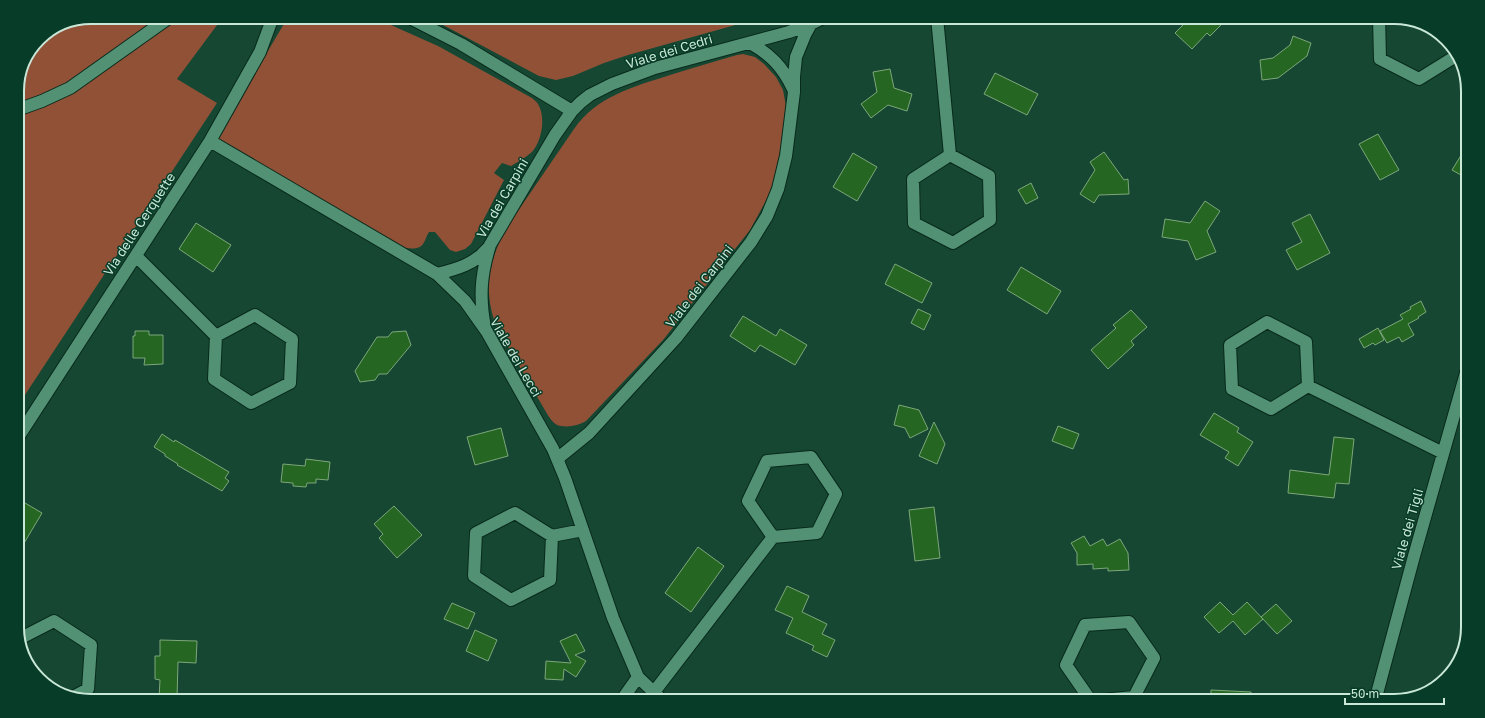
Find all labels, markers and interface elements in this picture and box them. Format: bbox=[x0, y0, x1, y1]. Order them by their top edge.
street label: Viale dei Cedri bbox=[624, 30, 714, 72]
street label: Via dei Carpini bbox=[473, 155, 531, 241]
street label: Via delle Cerquette bbox=[100, 169, 178, 279]
street label: Viale dei Carpini bbox=[662, 241, 736, 331]
street label: Viale dei Lecci bbox=[487, 314, 545, 400]
street label: Viale dei Tigli bbox=[1388, 487, 1426, 571]
scale bar bbox=[1345, 680, 1444, 706]
text: 50 m bbox=[1351, 686, 1379, 701]

